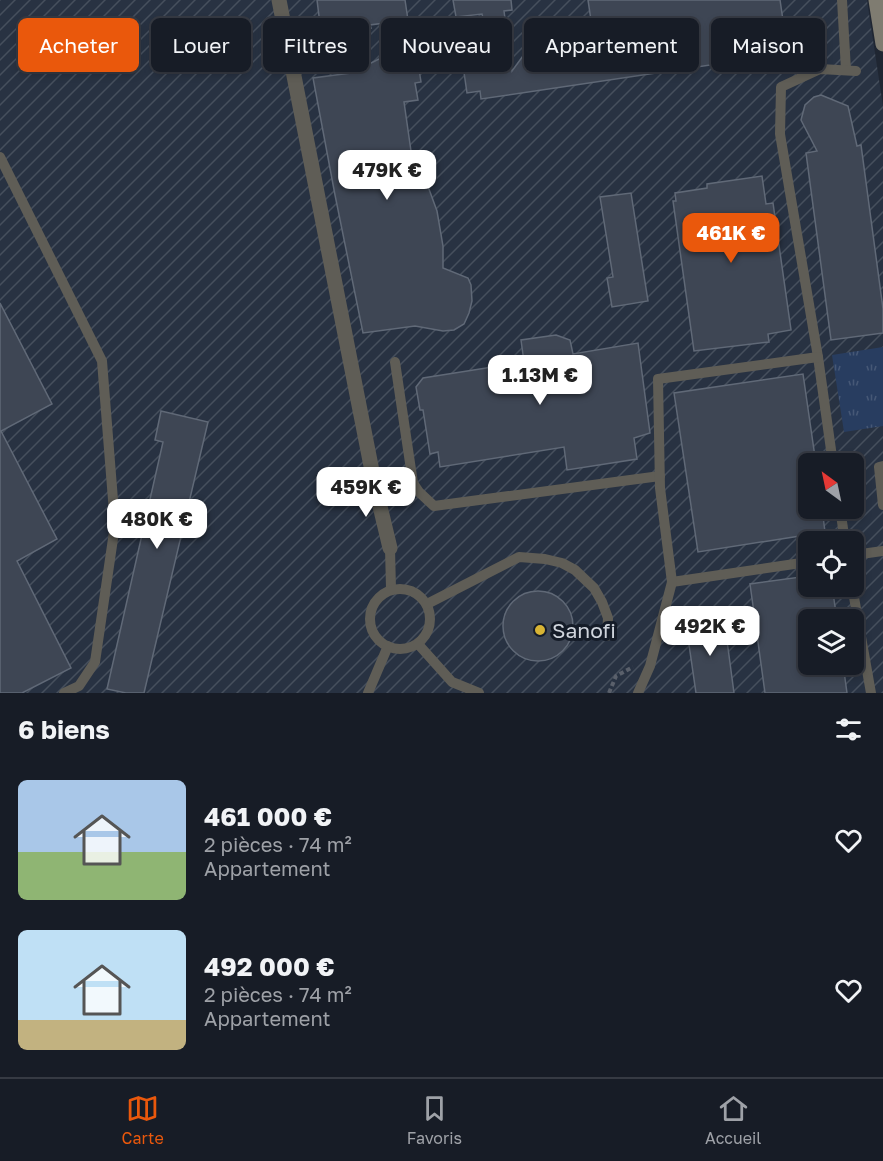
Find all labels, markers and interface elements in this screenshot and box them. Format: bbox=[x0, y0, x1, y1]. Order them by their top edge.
chip: Acheter bbox=[18, 18, 139, 72]
chip: Louer bbox=[151, 18, 251, 72]
chip: Filtres bbox=[263, 18, 369, 72]
chip: Nouveau bbox=[381, 18, 512, 72]
chip: Appartement bbox=[524, 18, 699, 72]
chip: Maison bbox=[711, 18, 825, 72]
pin: 479K € bbox=[338, 150, 436, 201]
text: 479K € bbox=[352, 157, 422, 181]
pin: 461K € bbox=[682, 213, 780, 264]
text: 461K € bbox=[696, 220, 766, 244]
pin: 1.13M € bbox=[485, 355, 595, 406]
text: 1.13M € bbox=[502, 362, 578, 386]
north arrow bbox=[798, 453, 864, 519]
map controls bbox=[798, 453, 864, 675]
pin: 459K € bbox=[317, 467, 415, 518]
text: 459K € bbox=[331, 474, 402, 498]
pin: 480K € bbox=[108, 499, 206, 550]
text: 480K € bbox=[121, 506, 193, 530]
button: locate bbox=[798, 531, 864, 597]
pin: 492K € bbox=[661, 606, 759, 657]
button: layers bbox=[798, 609, 864, 675]
text: 492K € bbox=[675, 613, 746, 637]
place label: Sanofi bbox=[552, 617, 616, 643]
marker: Sanofi bbox=[533, 623, 547, 637]
icon: filters bbox=[832, 713, 865, 746]
text: 6 biens bbox=[18, 714, 110, 745]
text: 461 000 € bbox=[204, 801, 332, 832]
icon: home bbox=[66, 804, 138, 876]
icon: heart bbox=[832, 824, 865, 857]
text: 2 pièces · 74 m² bbox=[204, 832, 352, 856]
text: Appartement bbox=[204, 856, 331, 880]
text: 492 000 € bbox=[204, 951, 335, 982]
icon: home bbox=[66, 954, 138, 1026]
icon: heart bbox=[832, 974, 865, 1007]
text: 2 pièces · 74 m² bbox=[204, 982, 352, 1006]
text: Appartement bbox=[204, 1006, 331, 1030]
tab: Carte bbox=[122, 1092, 164, 1148]
tab: Favoris bbox=[407, 1092, 462, 1148]
tab: Accueil bbox=[705, 1092, 761, 1148]

